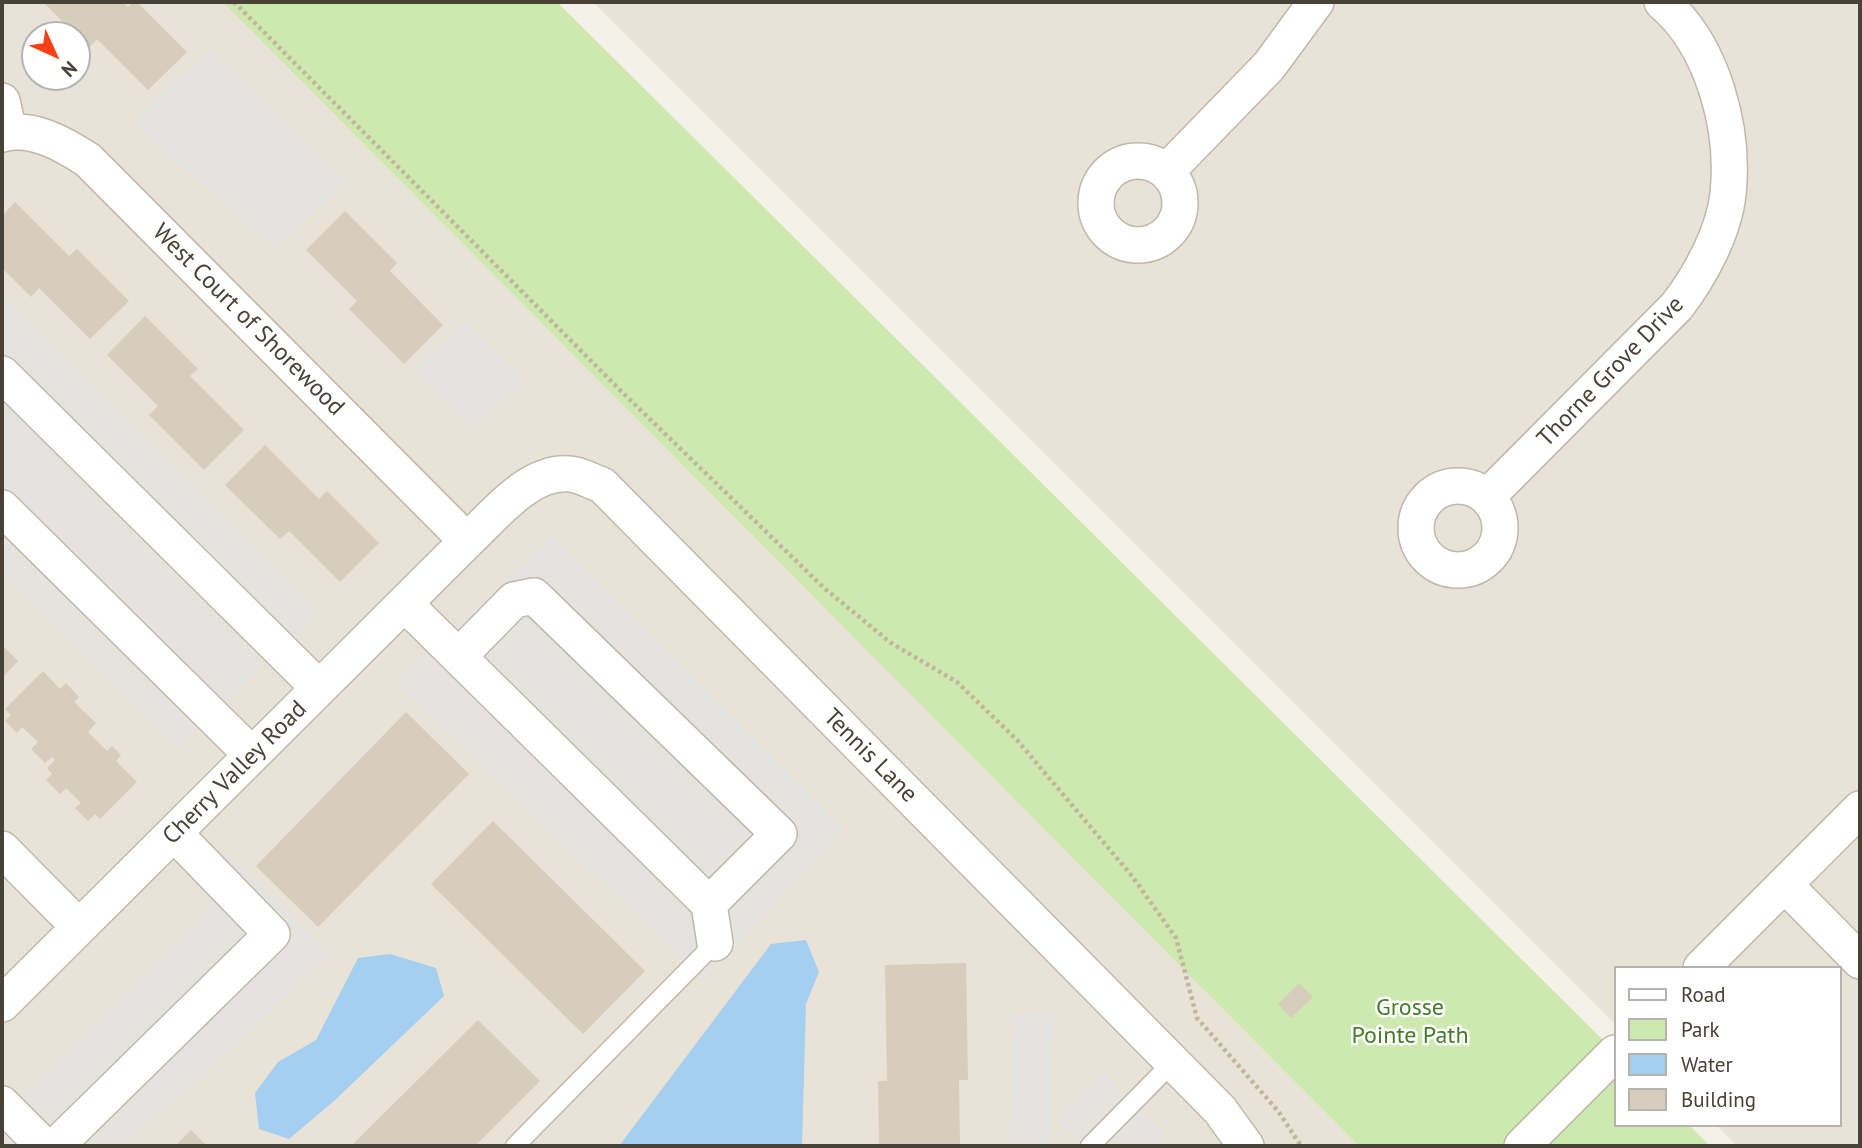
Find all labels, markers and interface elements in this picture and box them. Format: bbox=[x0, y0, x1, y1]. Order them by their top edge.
north arrow bbox=[21, 21, 91, 91]
text: N bbox=[57, 57, 82, 82]
street label: West Court of Shorewood bbox=[146, 218, 350, 422]
street label: Thorne Grove Drive bbox=[1532, 291, 1690, 453]
street label: Cherry Valley Road bbox=[157, 695, 313, 851]
street label: Tennis Lane bbox=[817, 703, 923, 809]
legend bbox=[1614, 966, 1841, 1127]
text: Road bbox=[1681, 981, 1725, 1008]
park label: Grosse Pointe Path bbox=[1351, 994, 1469, 1050]
text: Park bbox=[1681, 1016, 1720, 1043]
text: Water bbox=[1681, 1051, 1733, 1078]
text: Building bbox=[1681, 1086, 1756, 1113]

